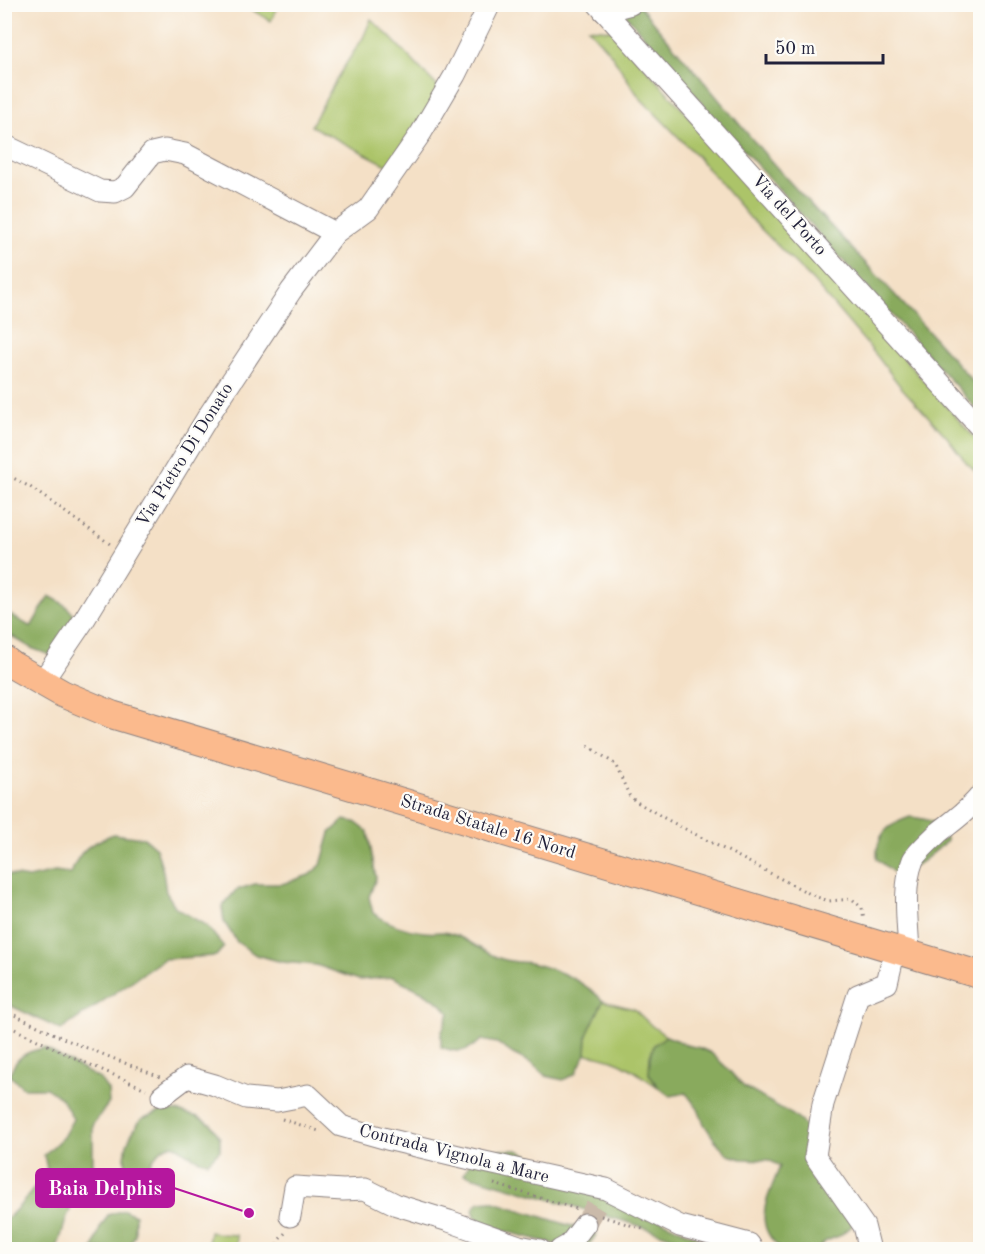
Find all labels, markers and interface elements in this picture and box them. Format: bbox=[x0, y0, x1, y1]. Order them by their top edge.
scale bar bbox=[766, 27, 883, 65]
text: 50 m bbox=[775, 40, 815, 58]
street label: Via del Porto bbox=[748, 171, 830, 259]
street label: Via Pietro Di Donato bbox=[133, 380, 237, 530]
street label: Strada Statale 16 Nord bbox=[398, 792, 578, 862]
street label: Contrada Vignola a Mare bbox=[357, 1122, 551, 1186]
callout: Baia Delphis bbox=[36, 1169, 174, 1207]
text: Baia Delphis bbox=[48, 1180, 162, 1200]

